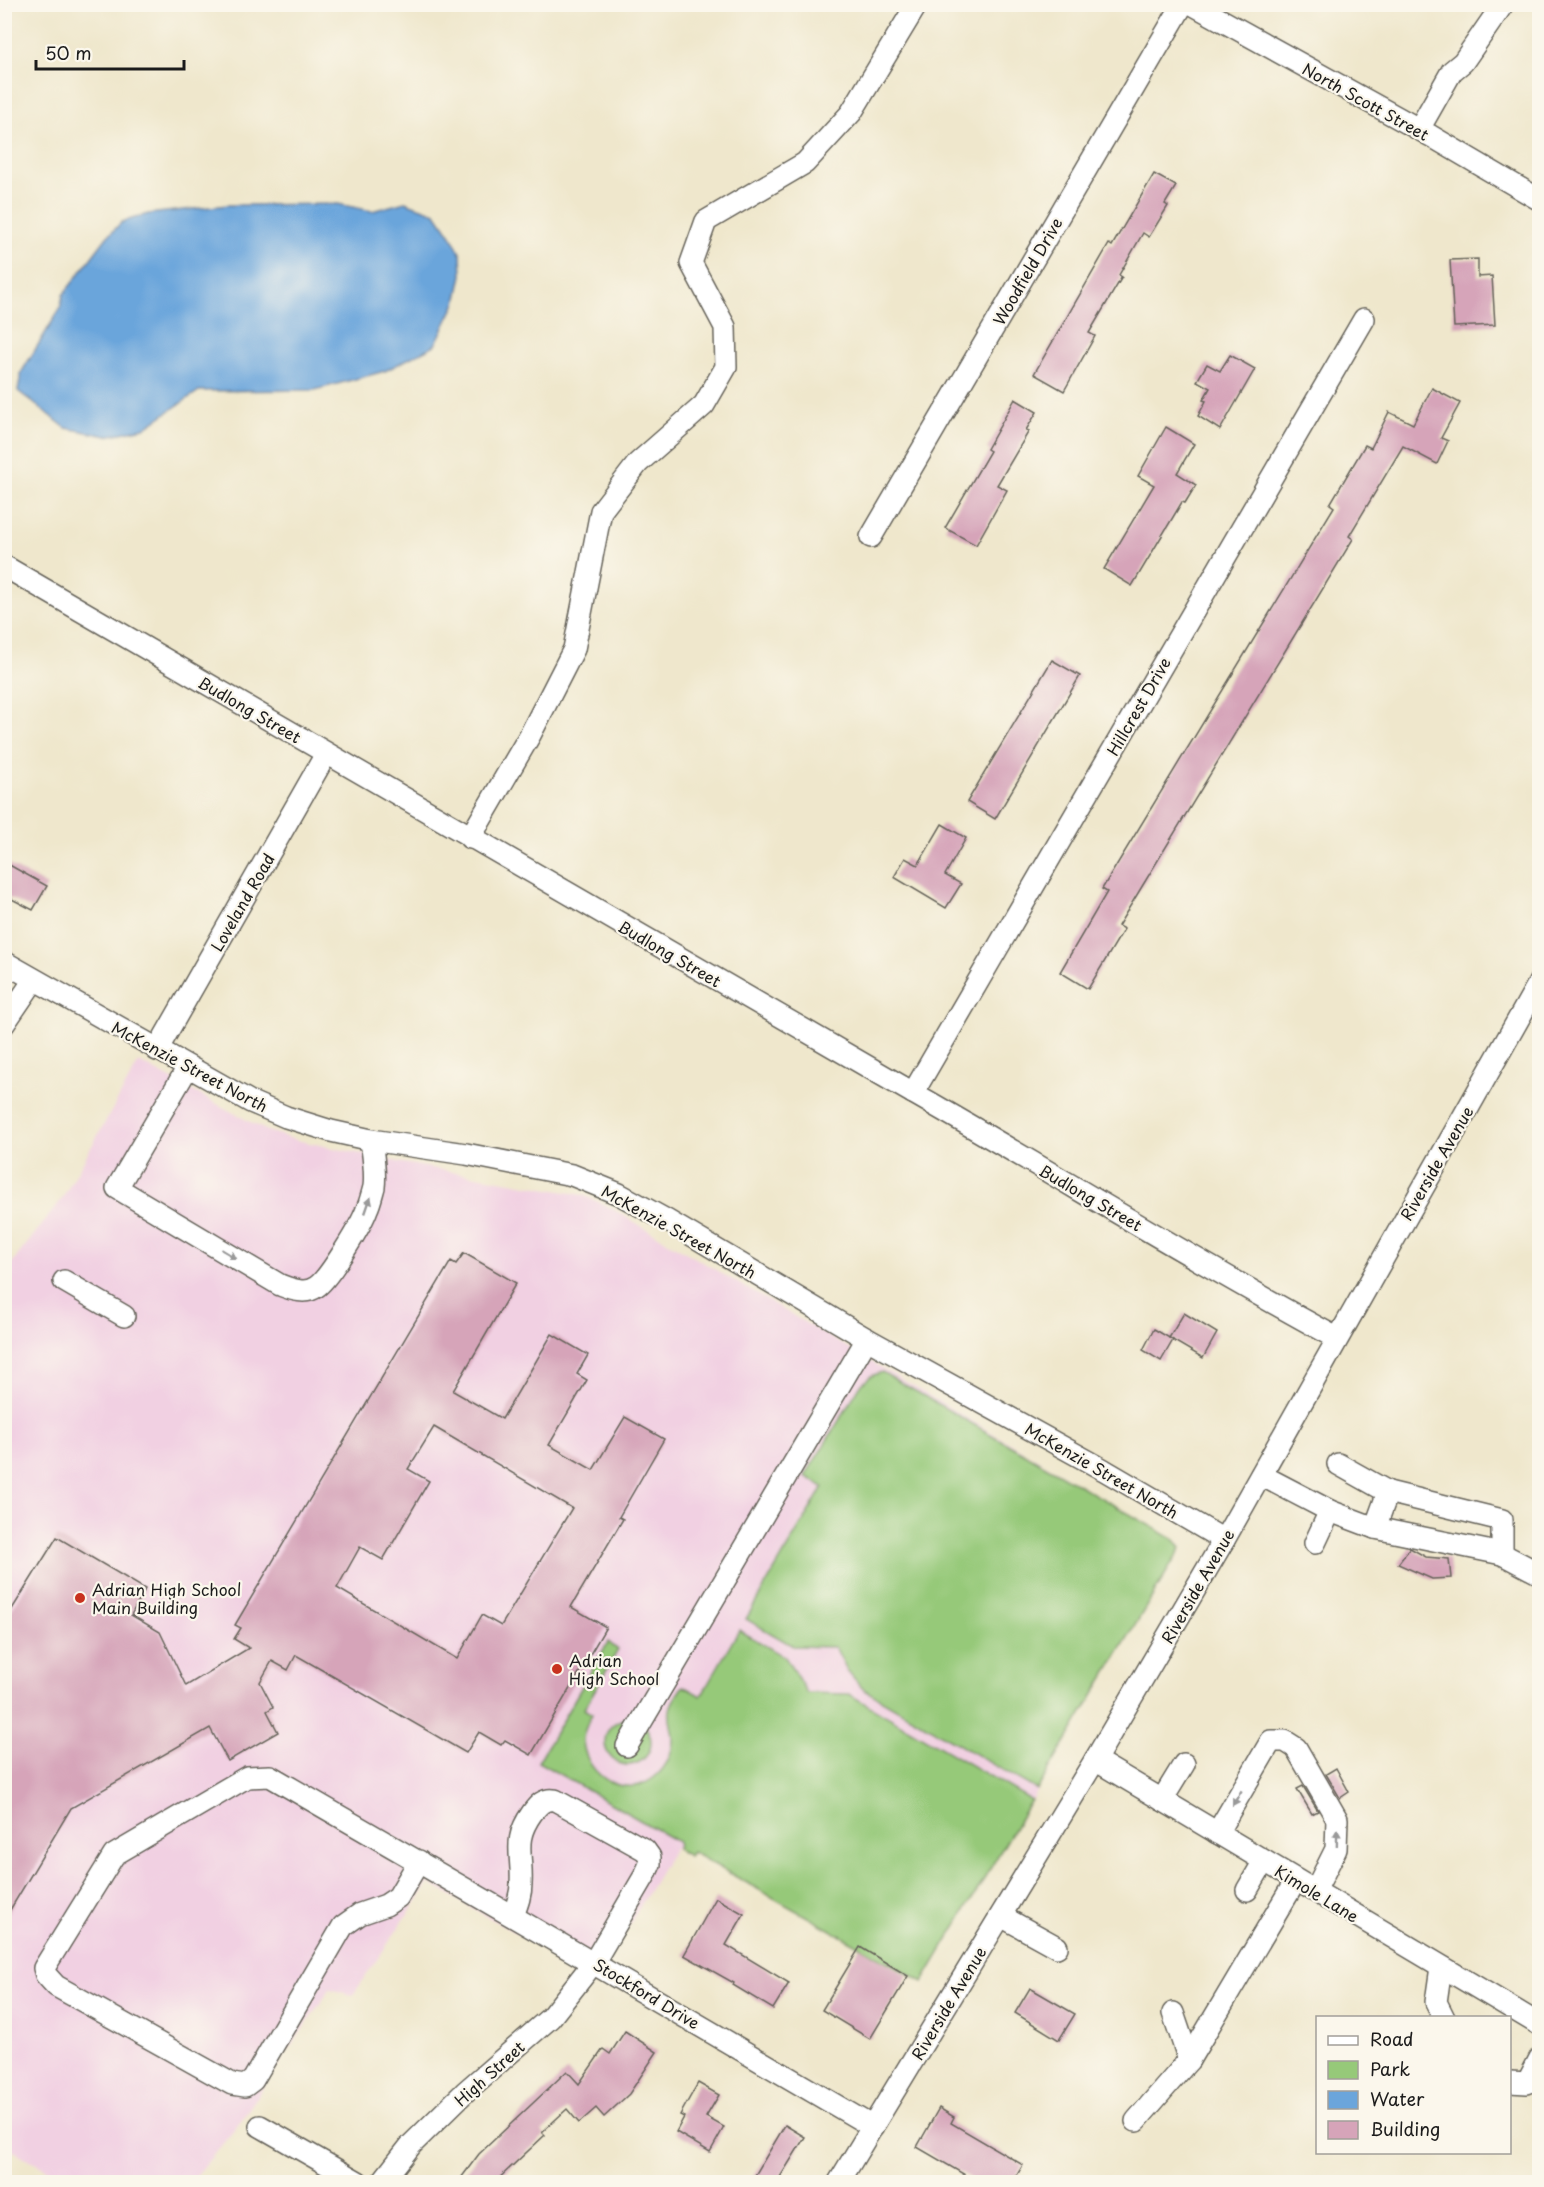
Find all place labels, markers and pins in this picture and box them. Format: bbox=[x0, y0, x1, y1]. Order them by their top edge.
place label: Adrian High School Main Building bbox=[92, 1577, 241, 1619]
marker: Adrian High School Main Building bbox=[73, 1591, 87, 1605]
place label: Adrian High School bbox=[569, 1648, 659, 1690]
marker: Adrian High School bbox=[550, 1662, 564, 1676]

